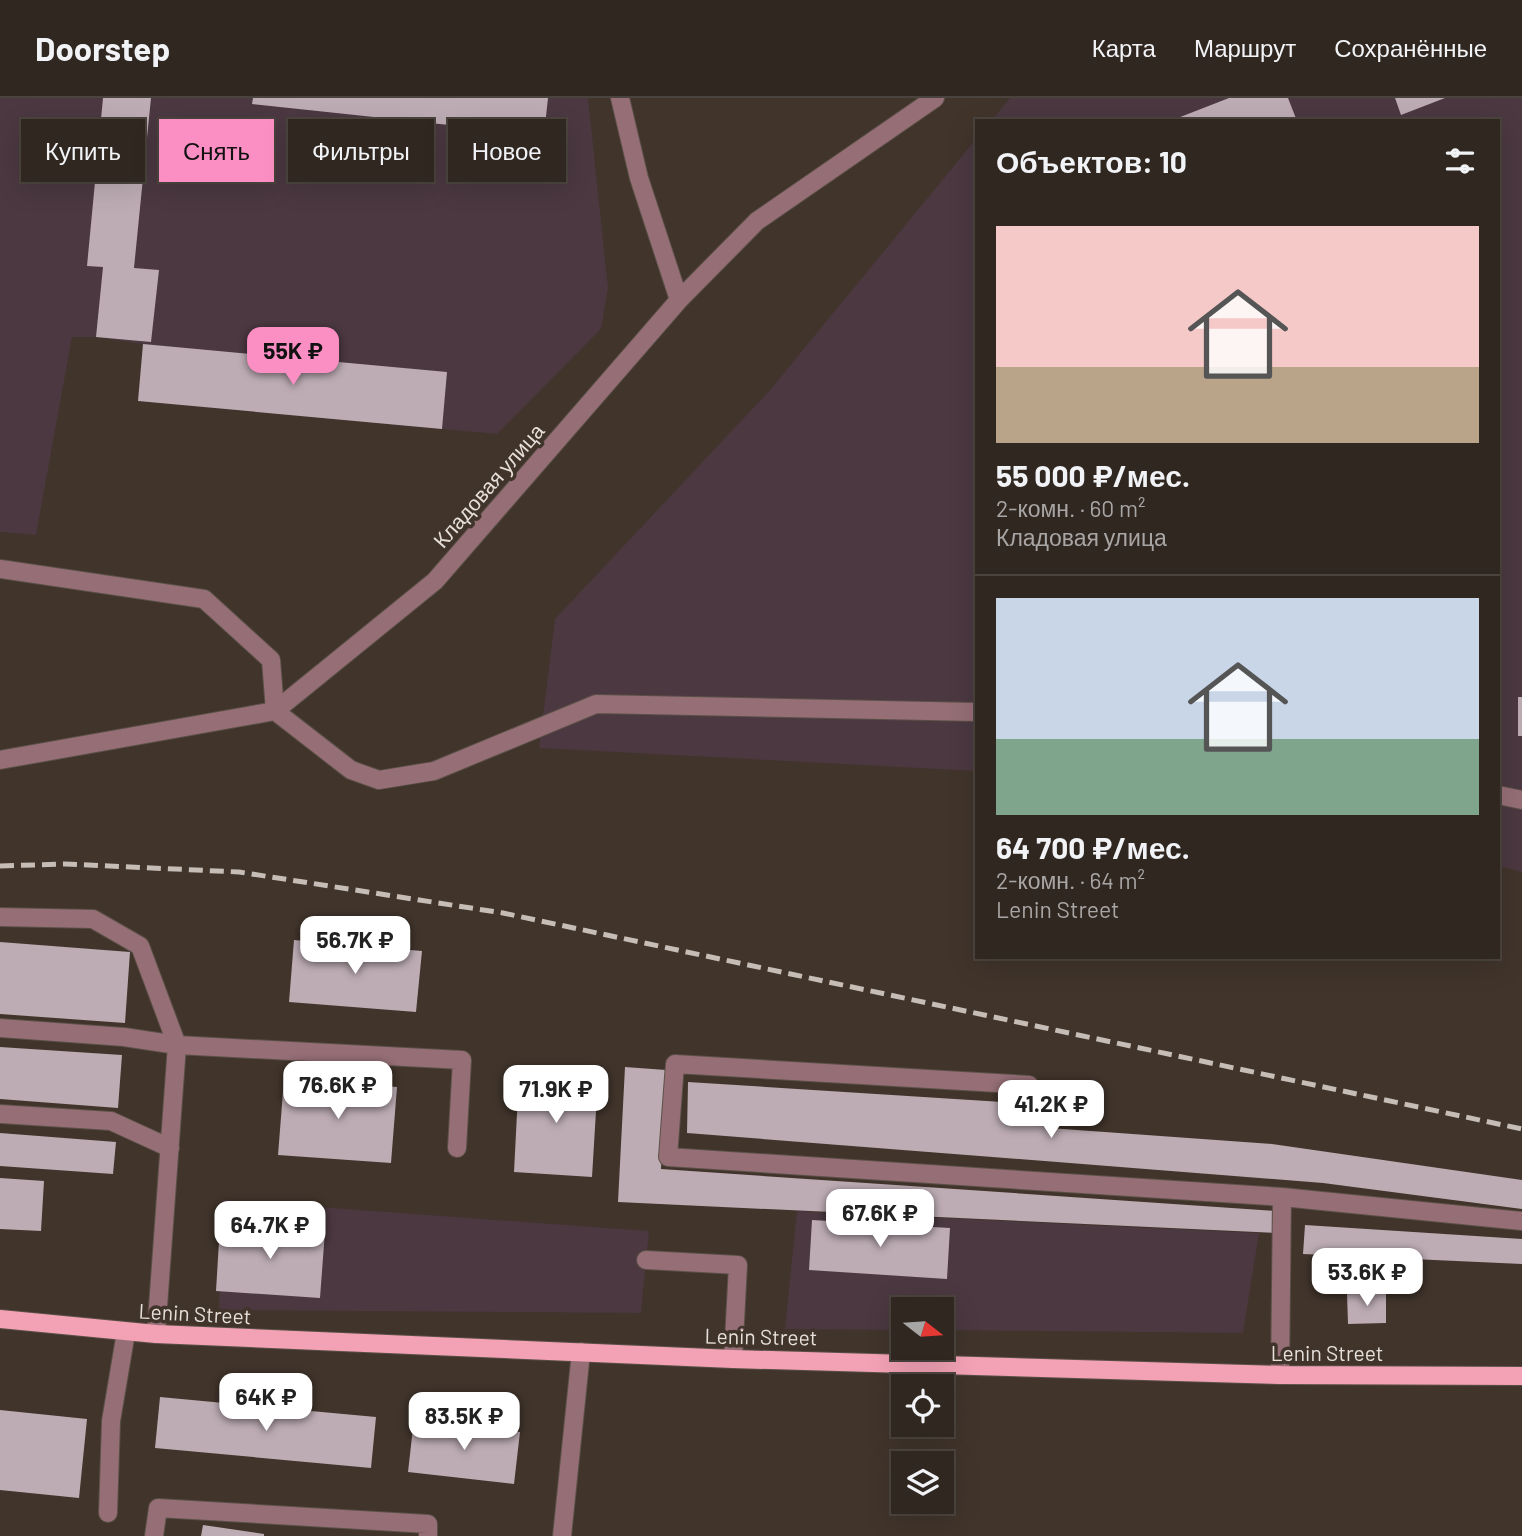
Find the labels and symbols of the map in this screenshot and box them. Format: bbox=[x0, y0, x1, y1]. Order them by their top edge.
pin: 55K ₽ bbox=[244, 328, 342, 387]
street label: Кладовая улица bbox=[427, 418, 549, 552]
pin: 56.7K ₽ bbox=[290, 916, 420, 976]
pin: 76.6K ₽ bbox=[273, 1062, 403, 1121]
pin: 71.9K ₽ bbox=[491, 1066, 621, 1125]
pin: 41.2K ₽ bbox=[986, 1080, 1116, 1140]
pin: 67.6K ₽ bbox=[815, 1190, 945, 1249]
pin: 64.7K ₽ bbox=[205, 1202, 335, 1261]
pin: 53.6K ₽ bbox=[1302, 1248, 1432, 1308]
north arrow bbox=[891, 1297, 954, 1360]
street label: Lenin Street bbox=[138, 1298, 252, 1328]
street label: Lenin Street bbox=[704, 1323, 818, 1349]
street label: Lenin Street bbox=[1271, 1340, 1383, 1365]
pin: 64K ₽ bbox=[217, 1374, 315, 1433]
pin: 83.5K ₽ bbox=[399, 1392, 529, 1452]

